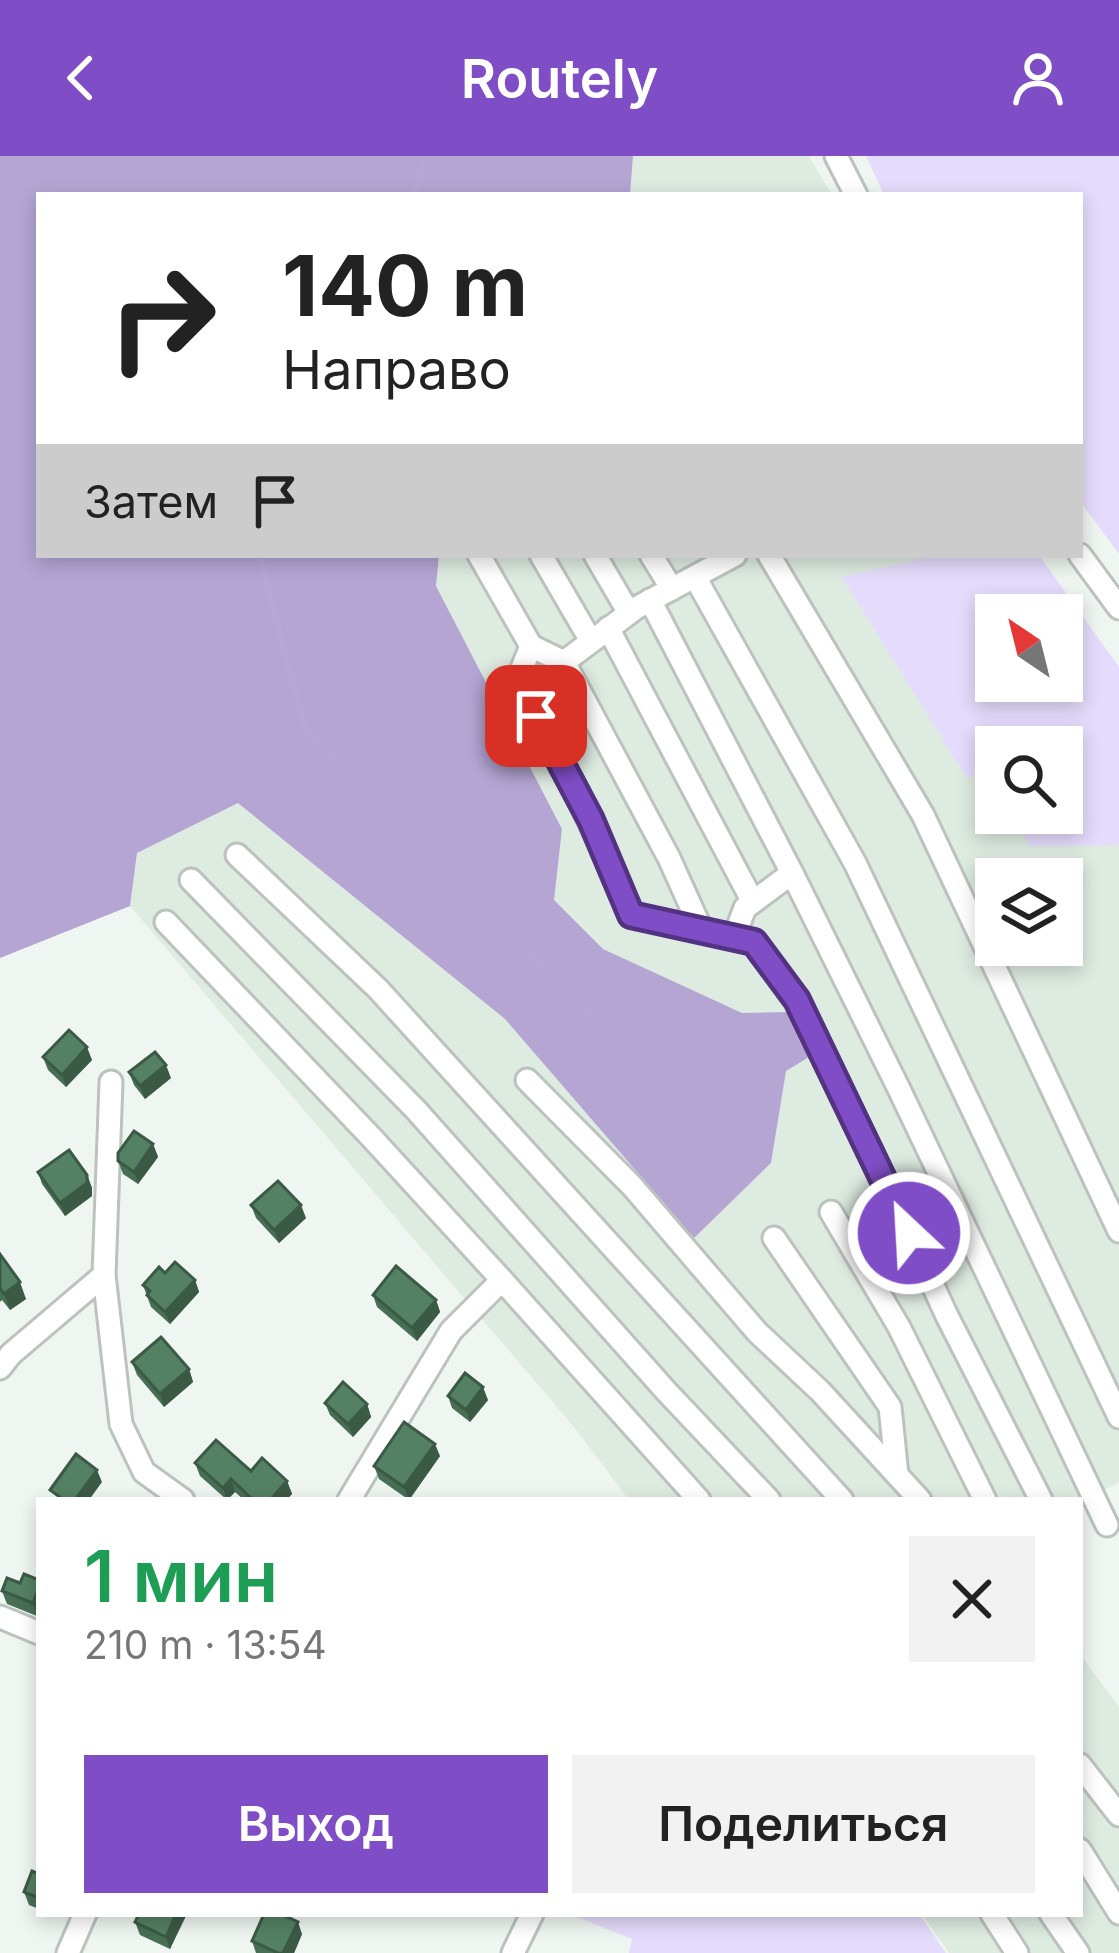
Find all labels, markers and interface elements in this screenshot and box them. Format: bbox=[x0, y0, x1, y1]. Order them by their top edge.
icon: back bbox=[48, 45, 114, 111]
icon: person bbox=[1005, 45, 1071, 111]
text: Routely bbox=[461, 46, 658, 111]
text: 140 m bbox=[282, 235, 528, 336]
icon: right bbox=[84, 240, 240, 396]
text: Направо bbox=[282, 337, 511, 402]
icon: arrive bbox=[242, 468, 308, 534]
text: Затем bbox=[84, 474, 218, 529]
north arrow bbox=[975, 594, 1083, 702]
map controls bbox=[975, 594, 1083, 966]
pin bbox=[485, 665, 587, 767]
icon: arrive bbox=[503, 683, 569, 749]
button: search bbox=[975, 726, 1083, 834]
button: layers bbox=[975, 858, 1083, 966]
position arrow bbox=[846, 1170, 972, 1296]
text: 1 мин bbox=[84, 1532, 278, 1619]
button: close bbox=[909, 1536, 1035, 1662]
text: 210 m · 13:54 bbox=[84, 1621, 327, 1668]
button: Выход bbox=[84, 1755, 548, 1893]
button: Поделиться bbox=[572, 1755, 1035, 1893]

